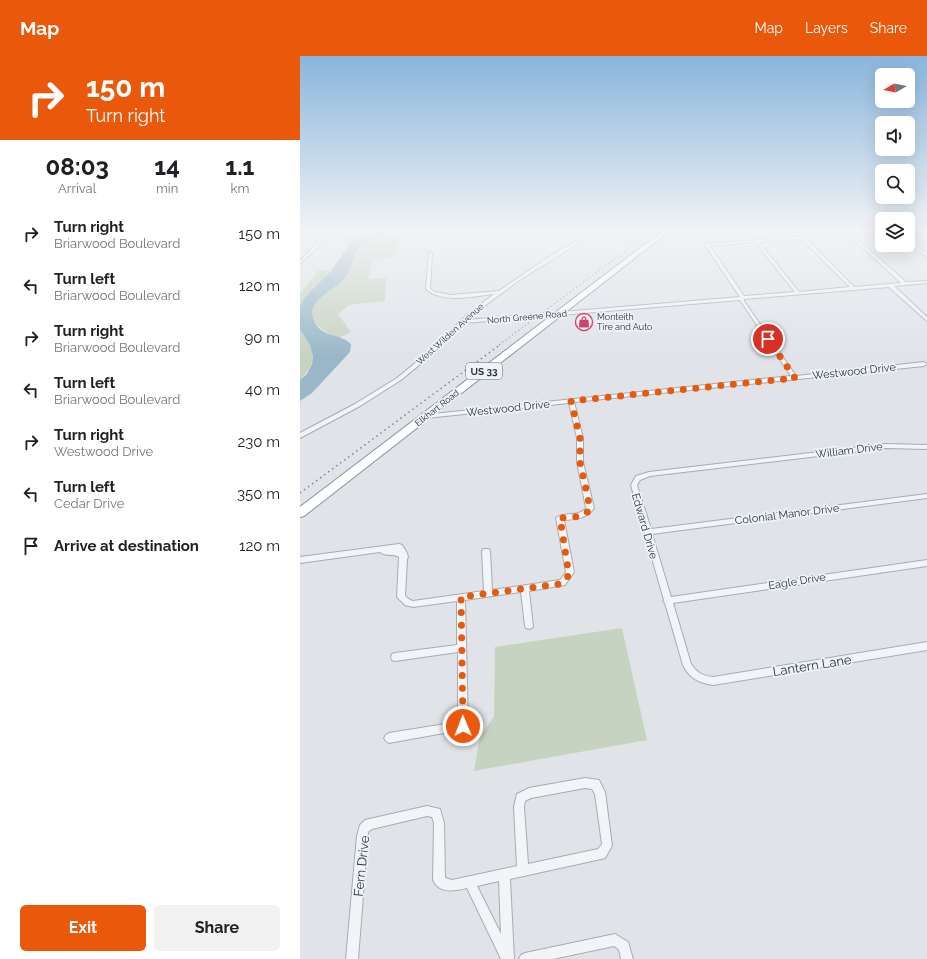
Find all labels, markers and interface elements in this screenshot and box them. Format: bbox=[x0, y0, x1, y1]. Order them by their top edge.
text: Map bbox=[20, 17, 59, 39]
text: Map bbox=[755, 20, 783, 36]
text: Layers bbox=[805, 20, 848, 36]
text: Share bbox=[870, 20, 907, 36]
north arrow bbox=[875, 68, 915, 108]
map controls bbox=[875, 68, 915, 252]
text: 150 m bbox=[86, 71, 165, 104]
icon: right bbox=[20, 72, 72, 124]
text: Turn right bbox=[86, 105, 165, 126]
button: sound bbox=[875, 116, 915, 156]
text: 08:03 bbox=[46, 152, 109, 181]
text: 14 bbox=[154, 152, 180, 181]
text: 1.1 bbox=[225, 152, 254, 181]
button: search bbox=[875, 164, 915, 204]
text: Arrival bbox=[58, 181, 96, 196]
text: min bbox=[156, 181, 178, 196]
text: km bbox=[231, 181, 249, 196]
button: layers bbox=[875, 212, 915, 252]
text: Turn right bbox=[54, 218, 124, 236]
icon: right bbox=[20, 223, 42, 245]
text: 150 m bbox=[239, 225, 280, 243]
text: Briarwood Boulevard bbox=[54, 236, 180, 251]
text: Turn left bbox=[54, 270, 115, 288]
icon: left bbox=[20, 275, 42, 297]
text: 120 m bbox=[239, 277, 280, 295]
text: Briarwood Boulevard bbox=[54, 288, 180, 303]
street label: West Wilden Avenue bbox=[414, 301, 486, 367]
street label: North Greene Road bbox=[487, 308, 568, 325]
shop icon: Monteith Tire and Auto bbox=[574, 312, 594, 332]
place label: Monteith Tire and Auto bbox=[597, 312, 652, 332]
text: Turn right bbox=[54, 322, 124, 340]
pin bbox=[751, 322, 785, 356]
icon: right bbox=[20, 327, 42, 349]
icon: arrive bbox=[757, 328, 779, 350]
text: 90 m bbox=[244, 329, 280, 347]
text: Briarwood Boulevard bbox=[54, 340, 180, 355]
street label: Westwood Drive bbox=[812, 361, 897, 382]
road number: US 33 bbox=[466, 363, 502, 379]
text: Turn left bbox=[54, 374, 115, 392]
icon: left bbox=[20, 379, 42, 401]
text: 40 m bbox=[245, 381, 280, 399]
street label: Elkhart Road bbox=[413, 388, 461, 428]
text: Briarwood Boulevard bbox=[54, 392, 180, 407]
street label: Westwood Drive bbox=[466, 398, 551, 419]
text: Turn right bbox=[54, 426, 124, 444]
icon: right bbox=[20, 431, 42, 453]
text: 230 m bbox=[237, 433, 280, 451]
street label: William Drive bbox=[815, 440, 884, 461]
text: Westwood Drive bbox=[54, 444, 153, 459]
text: Turn left bbox=[54, 478, 115, 496]
icon: left bbox=[20, 483, 42, 505]
text: 350 m bbox=[237, 485, 280, 503]
street label: Edward Drive bbox=[629, 492, 660, 561]
text: Cedar Drive bbox=[54, 496, 124, 511]
street label: Colonial Manor Drive bbox=[734, 502, 841, 527]
icon: arrive bbox=[20, 535, 42, 557]
text: Arrive at destination bbox=[54, 537, 199, 555]
text: 120 m bbox=[239, 537, 280, 555]
street label: Eagle Drive bbox=[767, 570, 827, 592]
street label: Lantern Lane bbox=[772, 652, 853, 679]
position arrow bbox=[442, 705, 484, 747]
street label: Fern Drive bbox=[351, 834, 372, 897]
button: Exit bbox=[20, 905, 146, 951]
button: Share bbox=[154, 905, 280, 951]

